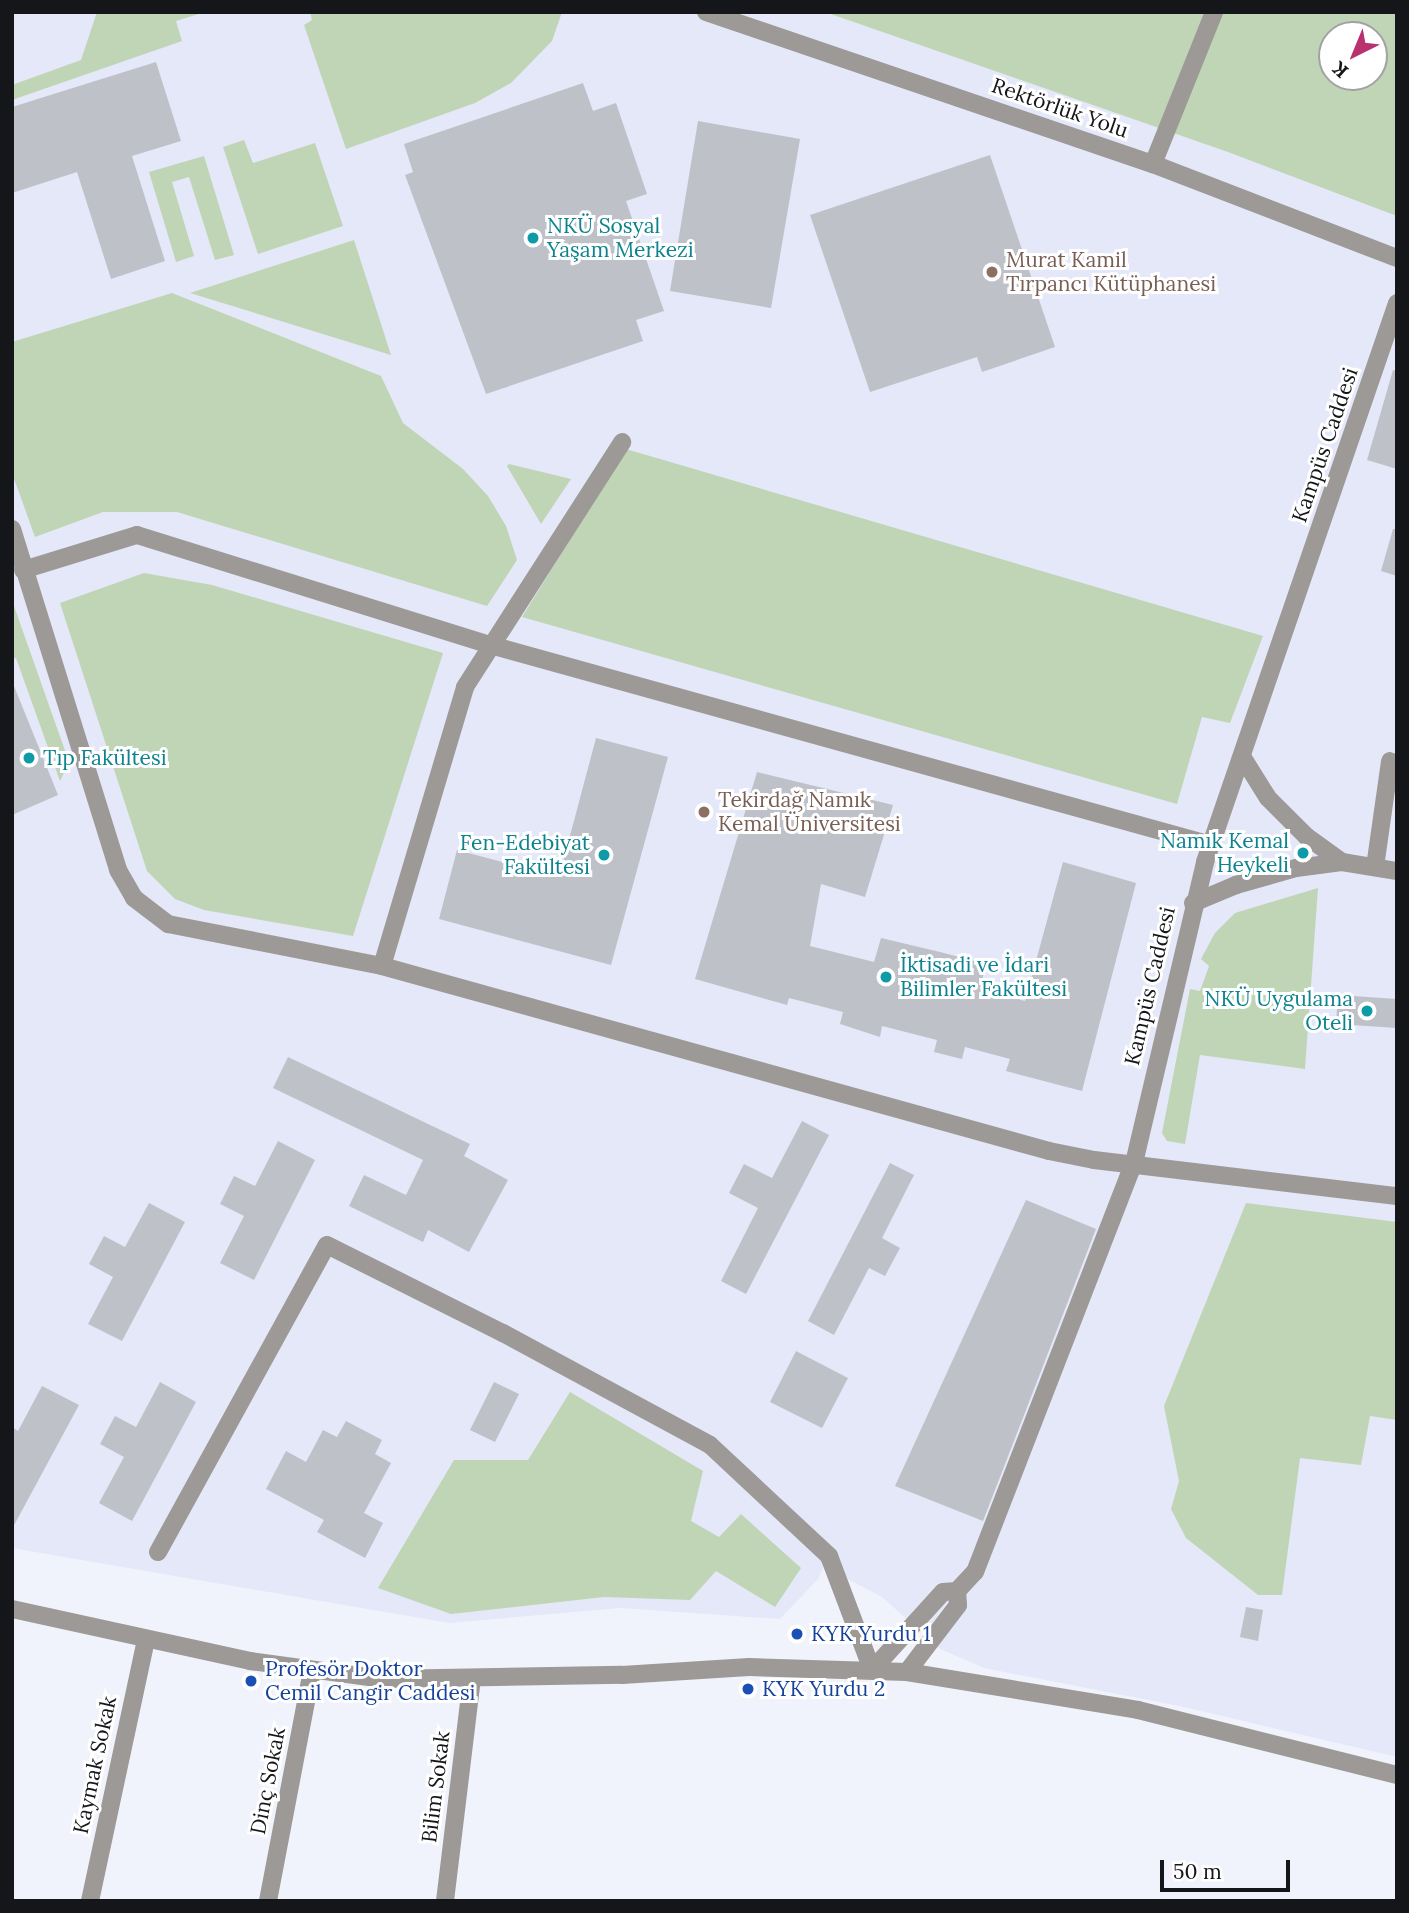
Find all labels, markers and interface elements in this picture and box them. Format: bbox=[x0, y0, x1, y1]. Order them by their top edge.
north arrow bbox=[1318, 21, 1388, 91]
text: K bbox=[1327, 57, 1353, 83]
street label: Rektörlük Yolu bbox=[989, 73, 1131, 143]
place label: NKÜ Sosyal Yaşam Merkezi bbox=[547, 213, 694, 263]
marker: NKÜ Sosyal Yaşam Merkezi bbox=[525, 230, 541, 246]
place label: Murat Kamil Tırpancı Kütüphanesi bbox=[1006, 247, 1216, 297]
marker: Murat Kamil Tırpancı Kütüphanesi bbox=[984, 264, 1000, 280]
street label: Kampüs Caddesi bbox=[1287, 364, 1363, 526]
place label: Tıp Fakültesi bbox=[43, 745, 167, 771]
marker: Tıp Fakültesi bbox=[21, 750, 37, 766]
place label: Tekirdağ Namık Kemal Üniversitesi bbox=[718, 787, 901, 837]
marker: Tekirdağ Namık Kemal Üniversitesi bbox=[696, 804, 712, 820]
place label: Namık Kemal Heykeli bbox=[1160, 828, 1289, 878]
place label: Fen-Edebiyat Fakültesi bbox=[460, 830, 590, 880]
marker: Namık Kemal Heykeli bbox=[1295, 845, 1311, 861]
marker: Fen-Edebiyat Fakültesi bbox=[596, 847, 612, 863]
street label: Kampüs Caddesi bbox=[1120, 904, 1180, 1068]
place label: İktisadi ve İdari Bilimler Fakültesi bbox=[900, 952, 1067, 1002]
marker: İktisadi ve İdari Bilimler Fakültesi bbox=[878, 969, 894, 985]
place label: NKÜ Uygulama Oteli bbox=[1205, 986, 1353, 1036]
marker: NKÜ Uygulama Oteli bbox=[1359, 1003, 1375, 1019]
place label: KYK Yurdu 1 bbox=[811, 1621, 931, 1647]
marker: KYK Yurdu 1 bbox=[789, 1626, 805, 1642]
place label: Profesör Doktor Cemil Cangir Caddesi bbox=[265, 1656, 476, 1706]
marker: Profesör Doktor Cemil Cangir Caddesi bbox=[243, 1673, 259, 1689]
place label: KYK Yurdu 2 bbox=[762, 1676, 885, 1702]
marker: KYK Yurdu 2 bbox=[740, 1681, 756, 1697]
street label: Kaymak Sokak bbox=[68, 1694, 122, 1836]
street label: Dinç Sokak bbox=[245, 1725, 291, 1837]
street label: Bilim Sokak bbox=[417, 1730, 455, 1844]
scale bar bbox=[1164, 1846, 1294, 1890]
text: 50 m bbox=[1173, 1858, 1222, 1885]

